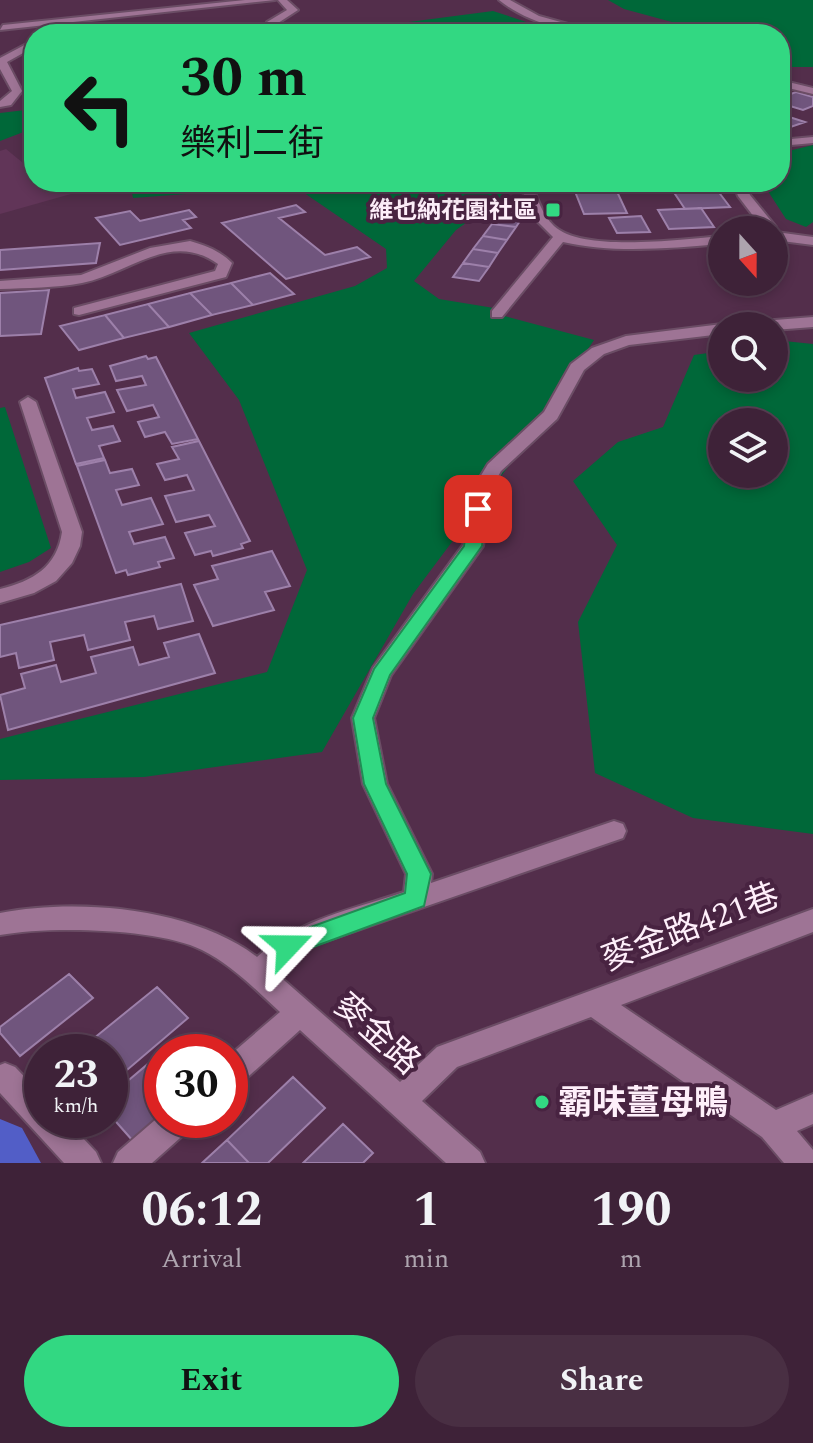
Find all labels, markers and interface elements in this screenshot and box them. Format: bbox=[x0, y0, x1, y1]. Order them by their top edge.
text: 30 m bbox=[180, 36, 307, 121]
icon: left bbox=[48, 56, 152, 160]
text: 樂利二街 bbox=[180, 117, 324, 172]
place label: 維也納花園社區 bbox=[369, 193, 537, 229]
marker: 維也納花園社區 bbox=[544, 201, 562, 219]
north arrow bbox=[708, 216, 788, 296]
map controls bbox=[708, 216, 788, 488]
button: search bbox=[708, 312, 788, 392]
button: layers bbox=[708, 408, 788, 488]
pin bbox=[444, 475, 512, 543]
icon: arrive bbox=[456, 487, 500, 531]
street label: 麥金路421巷 bbox=[594, 870, 787, 986]
position arrow bbox=[246, 904, 330, 988]
street label: 麥金路 bbox=[321, 981, 432, 1088]
speed limit sign: 30 bbox=[144, 1034, 248, 1138]
text: 23 bbox=[54, 1045, 98, 1106]
place label: 霸味薑母鴨 bbox=[558, 1078, 728, 1130]
text: km/h bbox=[54, 1091, 99, 1121]
marker: 霸味薑母鴨 bbox=[533, 1093, 551, 1111]
text: 06:12 bbox=[142, 1174, 262, 1247]
text: 1 bbox=[413, 1174, 440, 1247]
text: 190 bbox=[591, 1174, 671, 1247]
text: Arrival bbox=[161, 1239, 242, 1279]
text: min bbox=[404, 1239, 449, 1279]
text: m bbox=[620, 1239, 642, 1279]
button: Exit bbox=[24, 1335, 399, 1427]
button: Share bbox=[415, 1335, 789, 1427]

